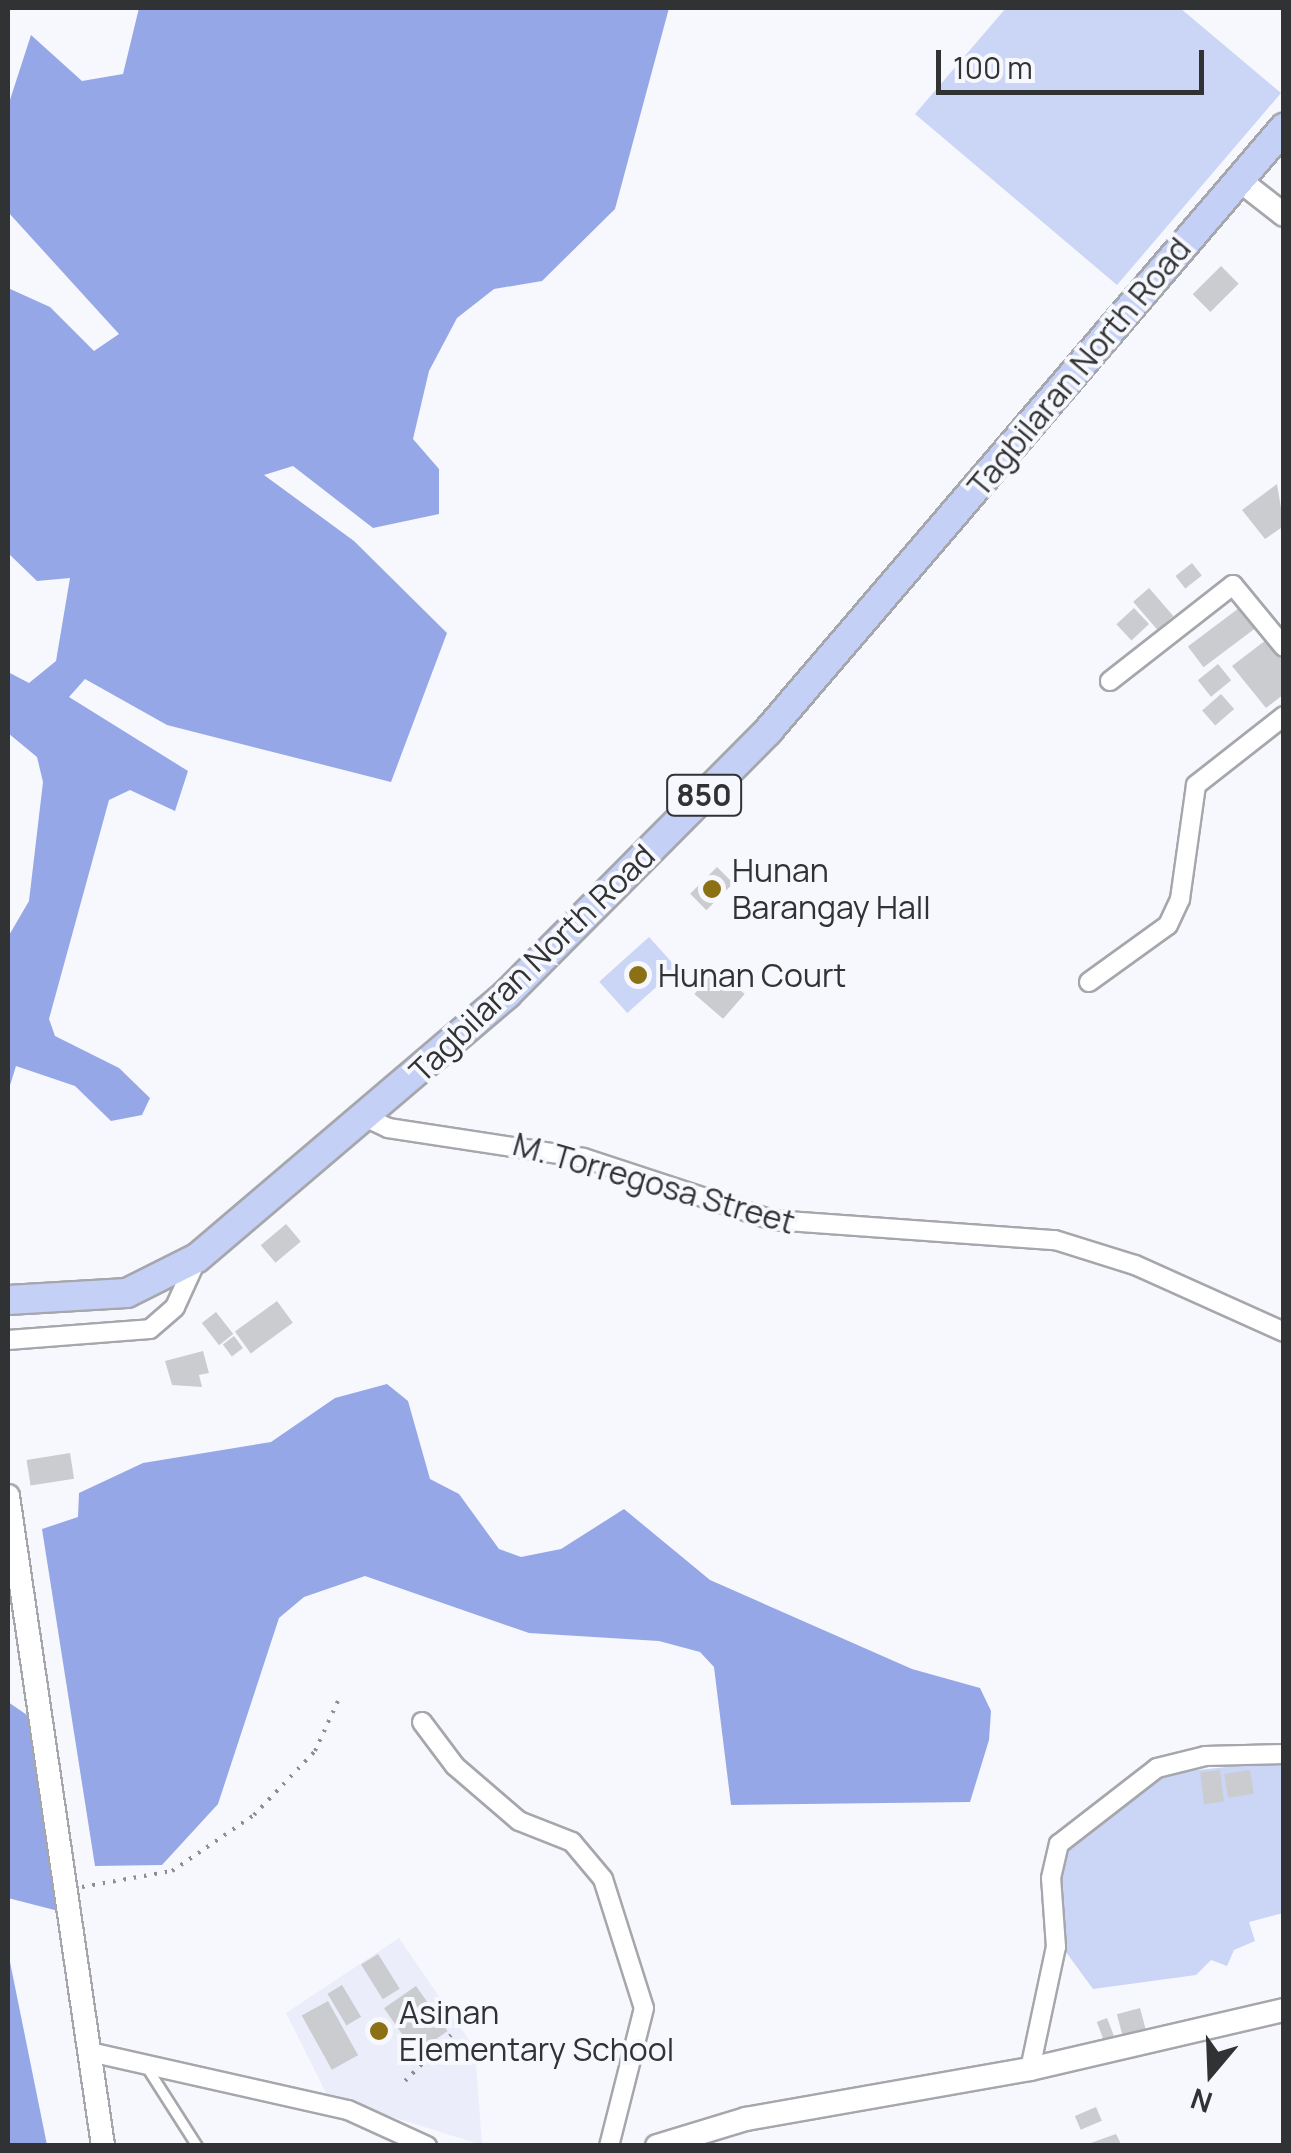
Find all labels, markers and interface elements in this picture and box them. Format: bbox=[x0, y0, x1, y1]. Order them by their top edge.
scale bar bbox=[941, 30, 1208, 92]
text: 100 m bbox=[953, 47, 1033, 88]
street label: Tagbilaran North Road bbox=[960, 230, 1198, 504]
road number: 850 bbox=[664, 770, 744, 820]
street label: Tagbilaran North Road bbox=[402, 836, 662, 1090]
place label: Hunan Barangay Hall bbox=[732, 852, 931, 927]
marker: Hunan Barangay Hall bbox=[701, 878, 723, 900]
place label: Hunan Court bbox=[658, 956, 846, 994]
marker: Hunan Court bbox=[627, 964, 649, 986]
street label: M. Torregosa Street bbox=[509, 1124, 799, 1242]
place label: Asinan Elementary School bbox=[399, 1994, 674, 2069]
marker: Asinan Elementary School bbox=[368, 2020, 390, 2042]
north arrow bbox=[1161, 2023, 1261, 2123]
text: N bbox=[1186, 2080, 1217, 2123]

